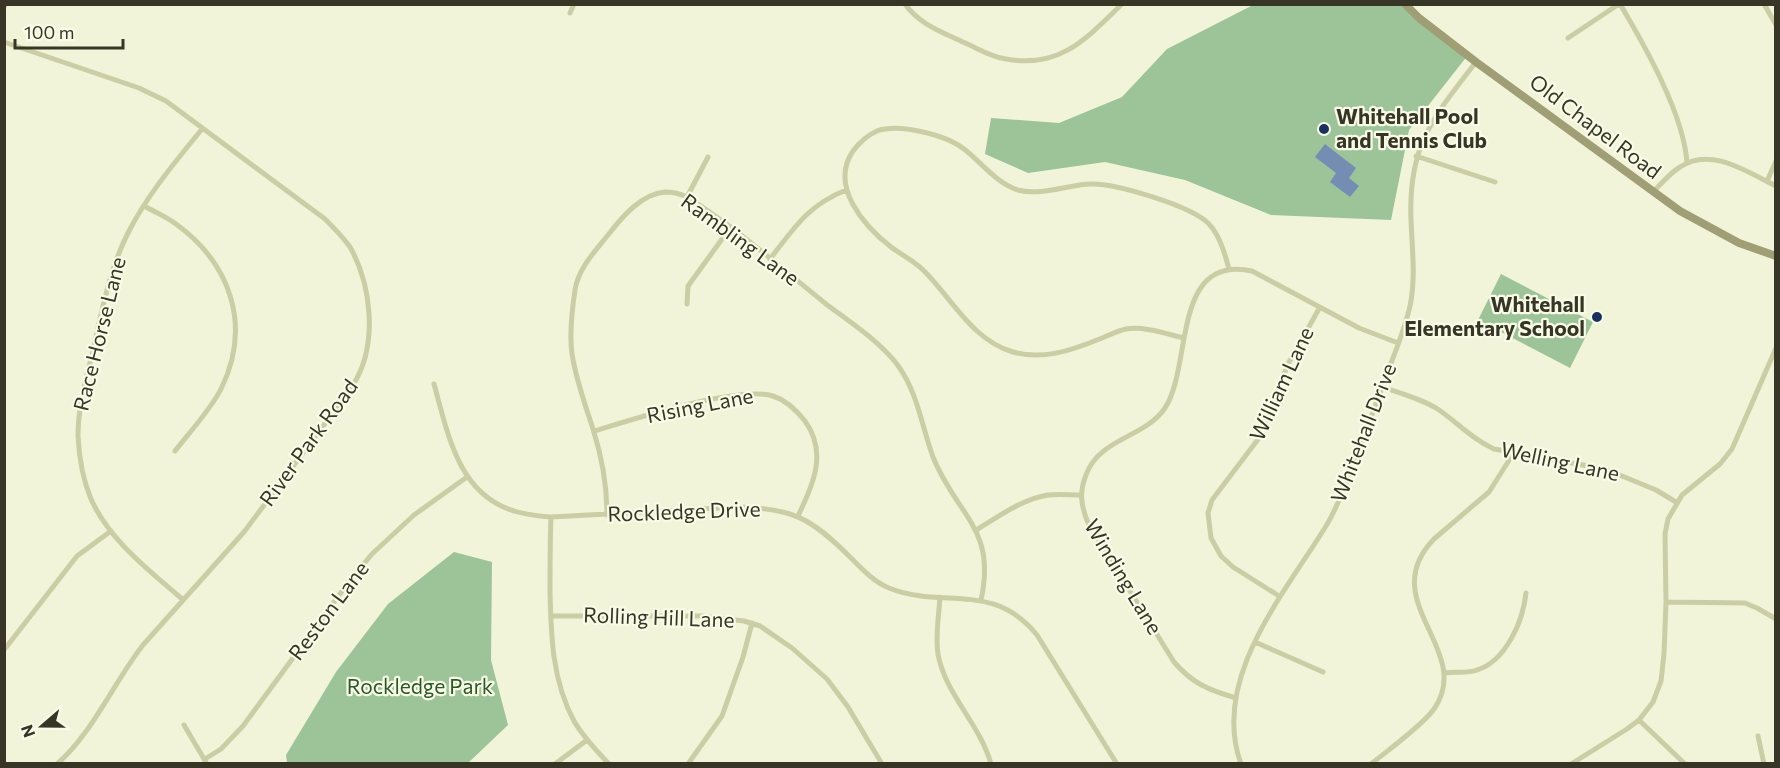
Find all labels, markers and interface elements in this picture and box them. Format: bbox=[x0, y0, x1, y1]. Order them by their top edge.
scale bar bbox=[15, 12, 123, 50]
text: 100 m bbox=[24, 21, 74, 43]
street label: Old Chapel Road bbox=[1525, 68, 1666, 183]
place label: Whitehall Pool and Tennis Club bbox=[1336, 103, 1487, 152]
marker: Whitehall Pool and Tennis Club bbox=[1317, 122, 1331, 136]
street label: Rambling Lane bbox=[677, 188, 805, 290]
street label: Race Horse Lane bbox=[67, 254, 130, 413]
place label: Whitehall Elementary School bbox=[1404, 291, 1585, 340]
marker: Whitehall Elementary School bbox=[1590, 310, 1604, 324]
street label: William Lane bbox=[1243, 323, 1318, 444]
street label: Whitehall Drive bbox=[1325, 359, 1401, 505]
street label: River Park Road bbox=[253, 374, 362, 510]
street label: Rising Lane bbox=[644, 382, 755, 427]
street label: Welling Lane bbox=[1499, 436, 1622, 485]
street label: Rockledge Drive bbox=[607, 495, 761, 526]
street label: Winding Lane bbox=[1080, 514, 1168, 638]
street label: Reston Lane bbox=[283, 556, 373, 664]
street label: Rolling Hill Lane bbox=[583, 601, 735, 632]
park label: Rockledge Park bbox=[347, 673, 493, 698]
north arrow bbox=[12, 696, 72, 756]
text: N bbox=[16, 722, 38, 740]

